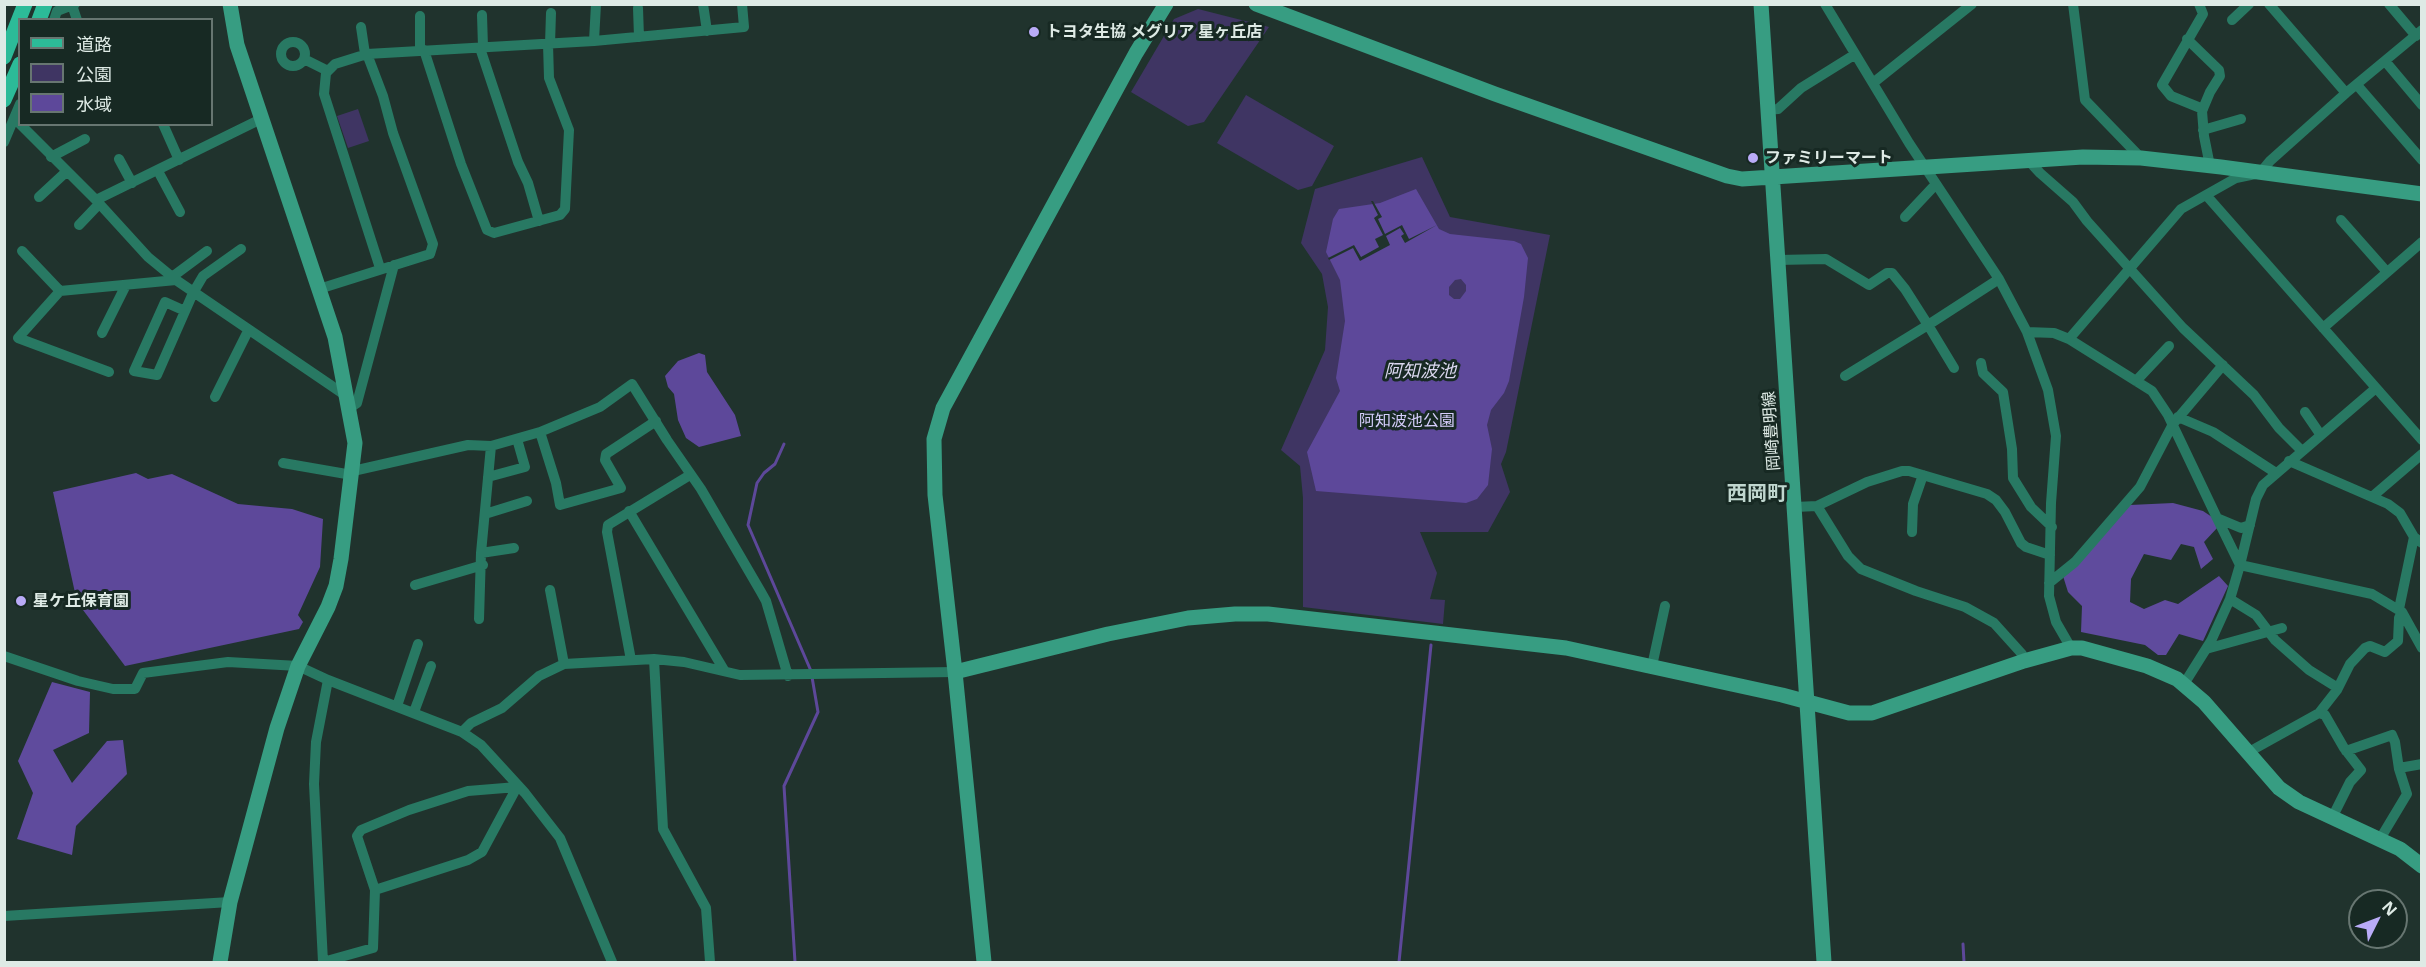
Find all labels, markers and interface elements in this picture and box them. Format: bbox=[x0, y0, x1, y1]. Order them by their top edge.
legend bbox=[18, 18, 213, 126]
place label: トヨタ生協 メグリア 星ヶ丘店 bbox=[1046, 22, 1262, 42]
marker: トヨタ生協 メグリア 星ヶ丘店 bbox=[1027, 25, 1041, 39]
text: 道路 bbox=[76, 32, 112, 56]
text: 公園 bbox=[76, 62, 112, 86]
text: 水域 bbox=[76, 92, 112, 116]
place label: ファミリーマート bbox=[1765, 148, 1893, 168]
marker: ファミリーマート bbox=[1746, 151, 1760, 165]
water label: 阿知波池 bbox=[1384, 361, 1456, 383]
street label: 岡崎豊明線 bbox=[1760, 390, 1784, 472]
park label: 阿知波池公園 bbox=[1359, 411, 1455, 431]
district label: 西岡町 bbox=[1727, 482, 1787, 506]
place label: 星ケ丘保育園 bbox=[33, 591, 129, 611]
marker: 星ケ丘保育園 bbox=[14, 594, 28, 608]
north arrow bbox=[2348, 889, 2408, 949]
text: N bbox=[2377, 896, 2402, 920]

